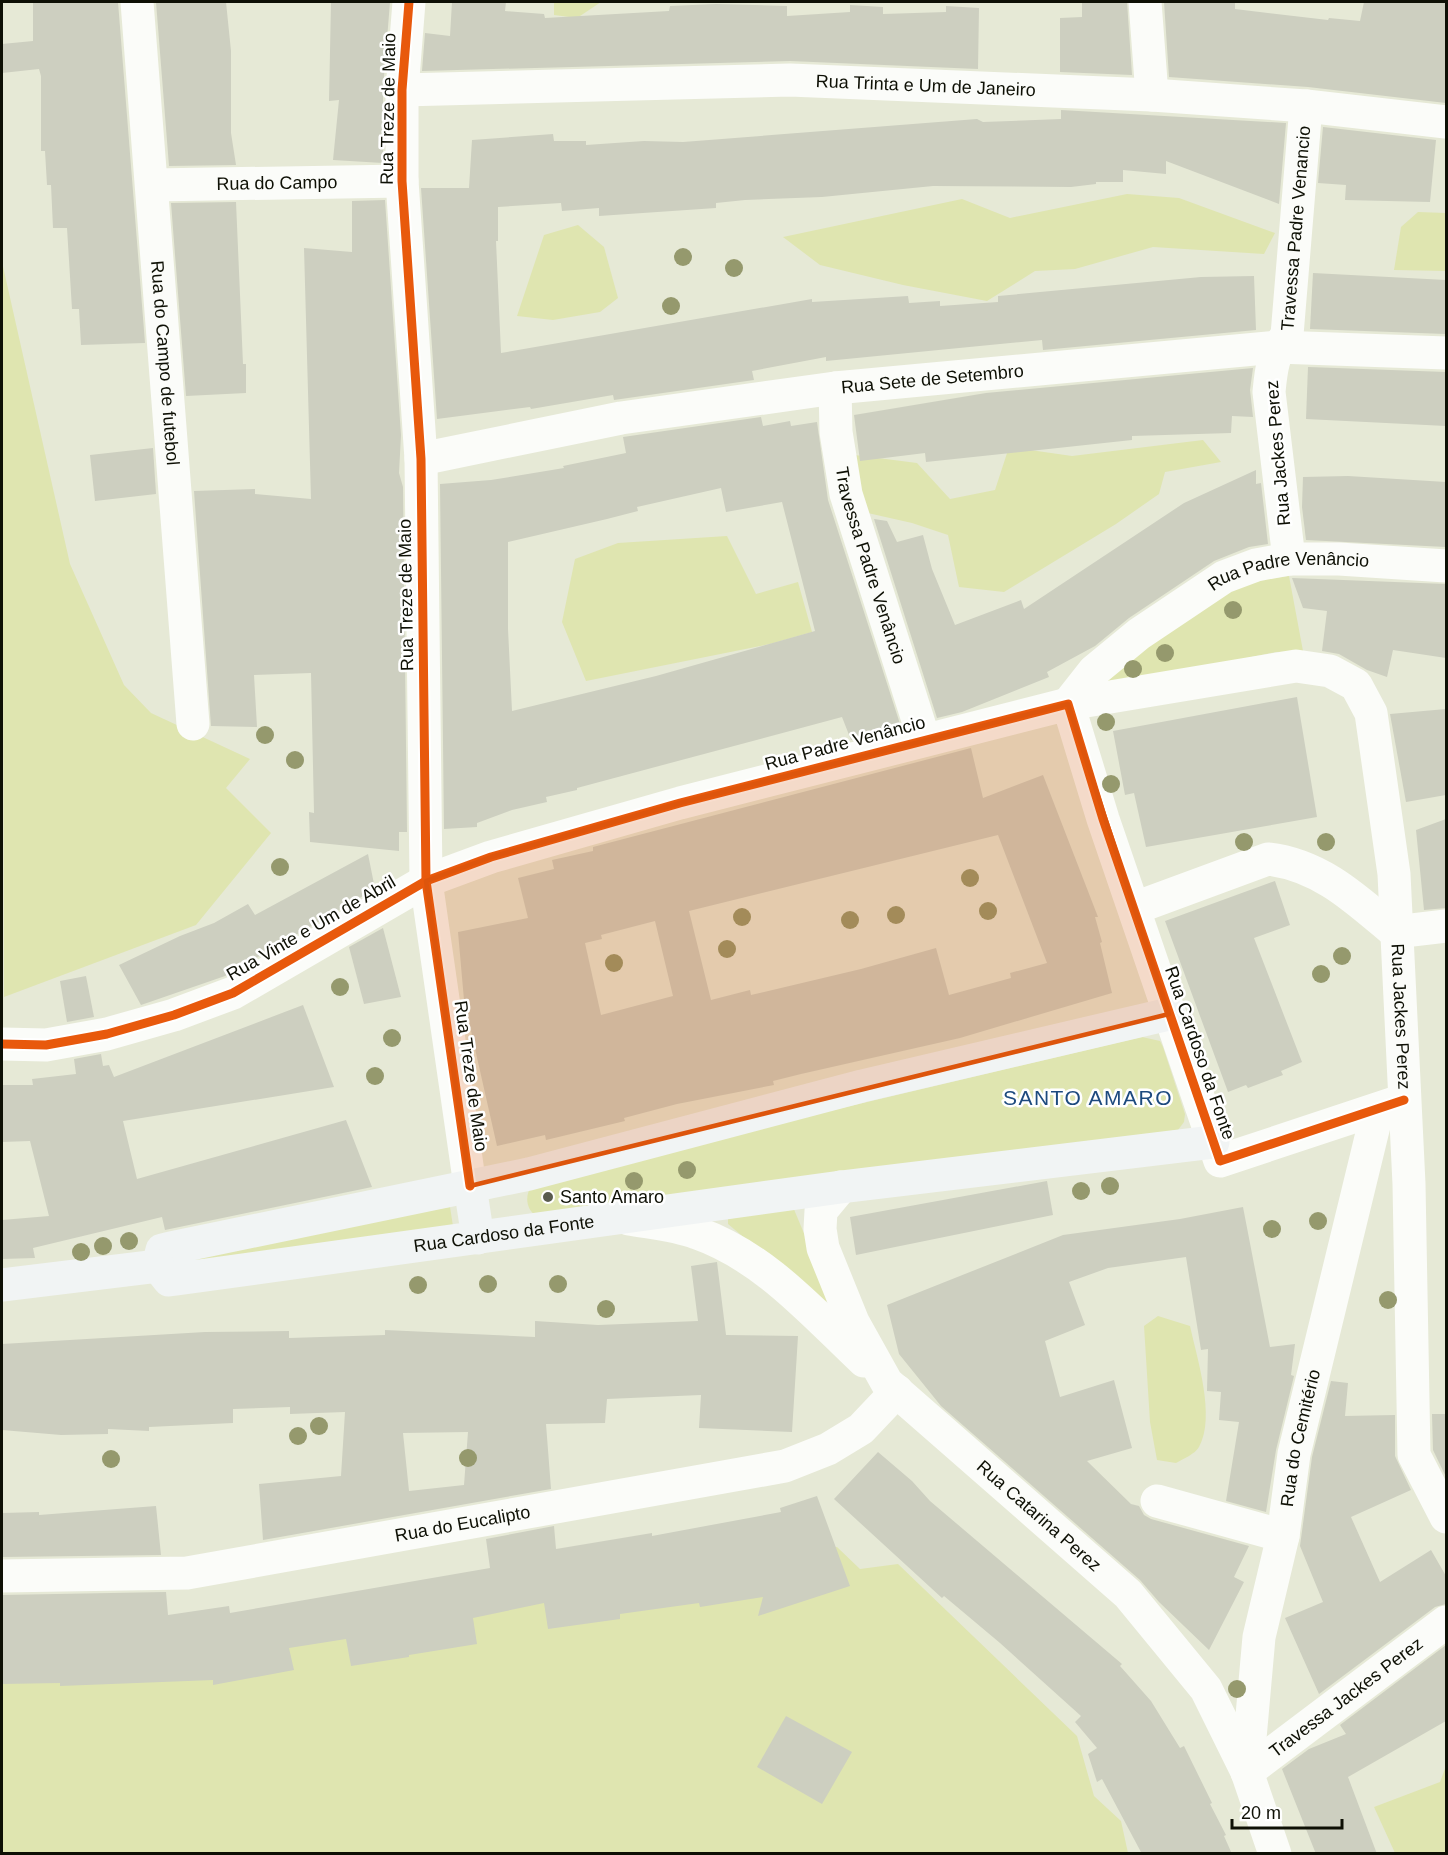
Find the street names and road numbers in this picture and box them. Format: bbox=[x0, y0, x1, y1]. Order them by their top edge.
street label: Rua Treze de Maio bbox=[377, 33, 399, 185]
street label: Rua Trinta e Um de Janeiro bbox=[815, 71, 1036, 100]
street label: Travessa Padre Venancio bbox=[1277, 125, 1314, 332]
street label: Rua do Campo bbox=[216, 172, 338, 194]
street label: Rua do Campo de futebol bbox=[147, 260, 183, 466]
street label: Rua Sete de Setembro bbox=[840, 361, 1024, 397]
street label: Rua Jackes Perez bbox=[1262, 379, 1294, 527]
street label: Travessa Padre Venâncio bbox=[832, 465, 910, 667]
street label: Rua Treze de Maio bbox=[395, 519, 417, 671]
street label: Rua Padre Venâncio bbox=[1204, 549, 1370, 595]
street label: Rua Padre Venâncio bbox=[763, 712, 927, 774]
street label: Rua Vinte e Um de Abril bbox=[223, 871, 399, 985]
street label: Rua Jackes Perez bbox=[1387, 943, 1414, 1090]
street label: Rua Cardoso da Fonte bbox=[1161, 964, 1239, 1142]
street label: Rua Treze de Maio bbox=[451, 999, 491, 1153]
street label: Rua Cardoso da Fonte bbox=[412, 1211, 596, 1256]
street label: Rua do Cemitério bbox=[1277, 1367, 1324, 1508]
street label: Rua Catarina Perez bbox=[973, 1456, 1105, 1576]
street label: Rua do Eucalipto bbox=[393, 1502, 532, 1546]
street label: Travessa Jackes Perez bbox=[1266, 1633, 1426, 1761]

